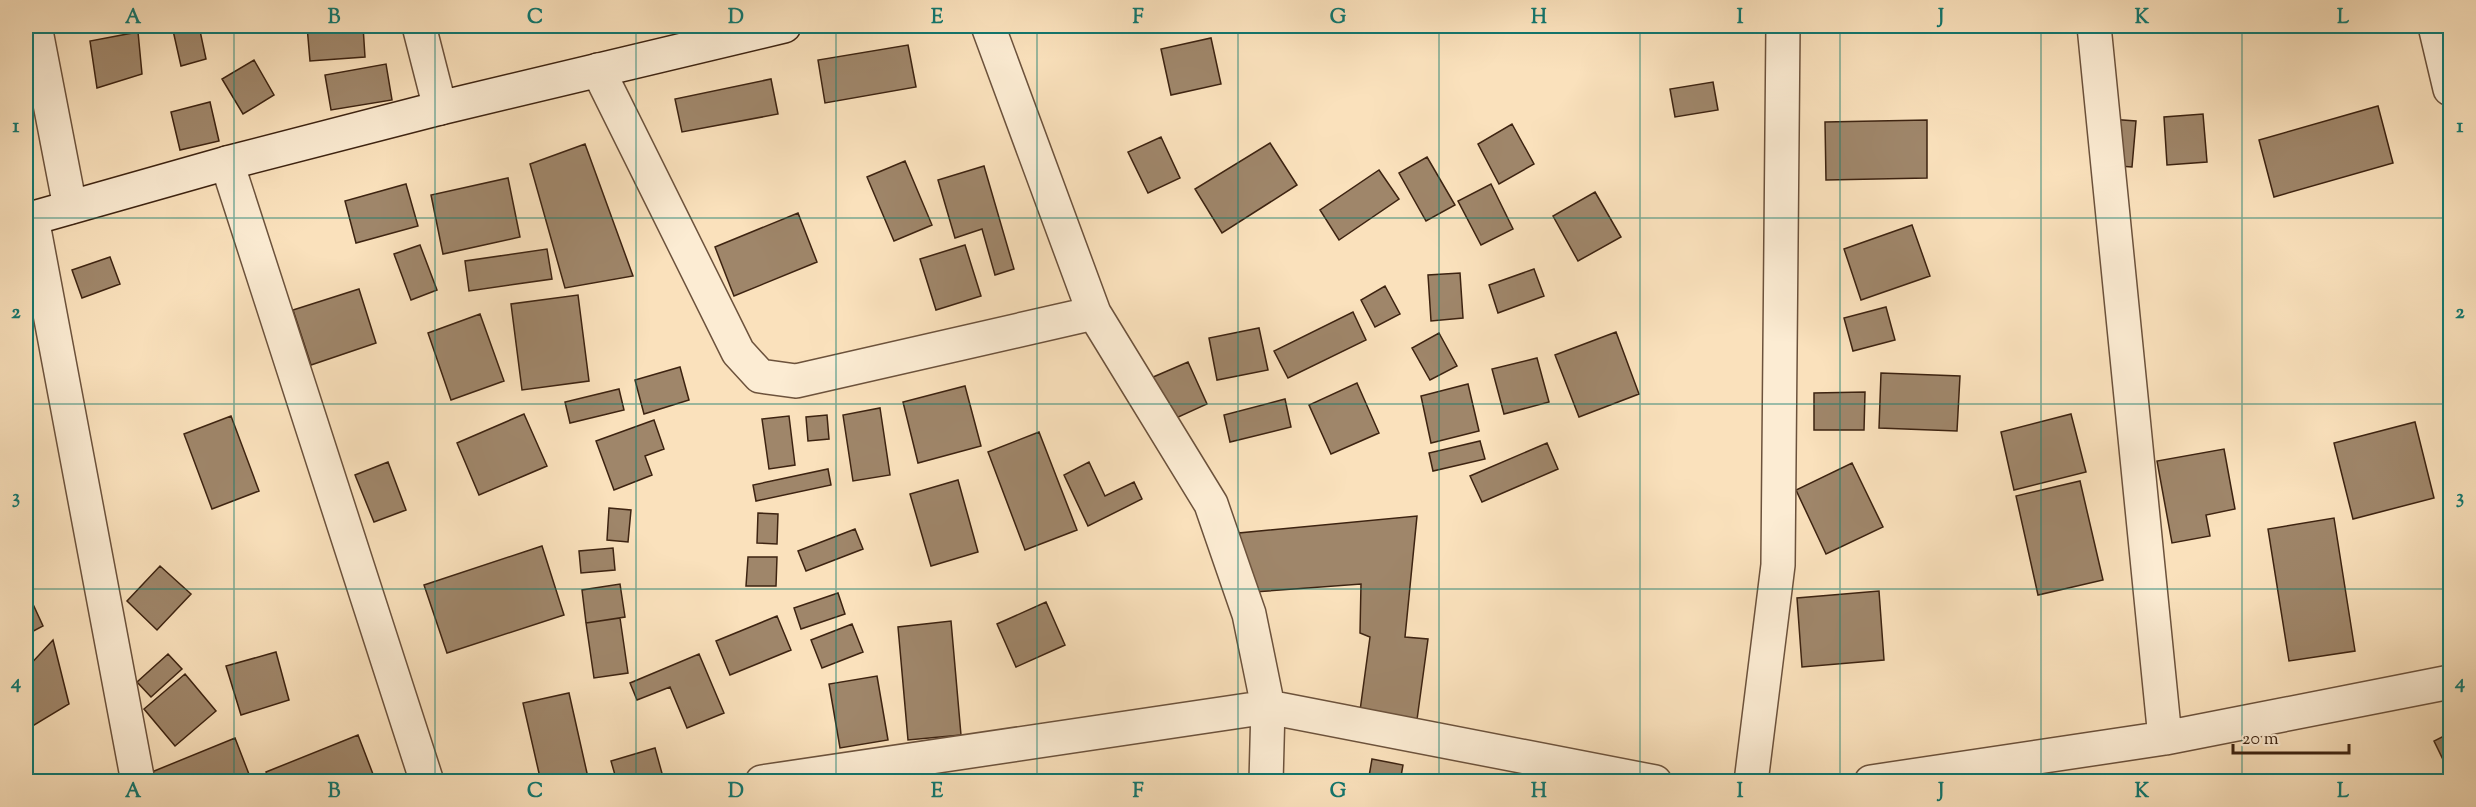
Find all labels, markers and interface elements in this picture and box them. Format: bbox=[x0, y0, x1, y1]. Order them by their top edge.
text: A bbox=[125, 4, 142, 33]
text: B bbox=[328, 4, 341, 33]
text: C bbox=[527, 4, 543, 33]
text: D bbox=[728, 4, 744, 33]
text: E bbox=[931, 4, 944, 33]
text: F bbox=[1132, 4, 1144, 33]
text: G bbox=[1330, 4, 1347, 33]
text: H bbox=[1531, 4, 1547, 33]
text: I bbox=[1737, 4, 1744, 33]
text: J bbox=[1936, 4, 1944, 33]
text: K bbox=[2135, 4, 2150, 33]
text: L bbox=[2337, 4, 2350, 33]
text: 1 bbox=[13, 113, 20, 142]
text: 1 bbox=[2457, 113, 2464, 142]
text: 2 bbox=[11, 299, 21, 328]
text: 2 bbox=[2455, 299, 2465, 328]
text: 3 bbox=[12, 484, 20, 513]
text: 3 bbox=[2456, 484, 2464, 513]
text: 4 bbox=[10, 669, 21, 698]
text: 4 bbox=[2454, 669, 2465, 698]
scale bar bbox=[2233, 717, 2348, 755]
text: 20 m bbox=[2242, 727, 2279, 753]
text: A bbox=[125, 778, 142, 807]
text: B bbox=[328, 778, 341, 807]
text: C bbox=[527, 778, 543, 807]
text: D bbox=[728, 778, 744, 807]
text: E bbox=[931, 778, 944, 807]
text: F bbox=[1132, 778, 1144, 807]
text: G bbox=[1330, 778, 1347, 807]
text: H bbox=[1531, 778, 1547, 807]
text: I bbox=[1737, 778, 1744, 807]
text: J bbox=[1936, 778, 1944, 807]
text: K bbox=[2135, 778, 2150, 807]
text: L bbox=[2337, 778, 2350, 807]

